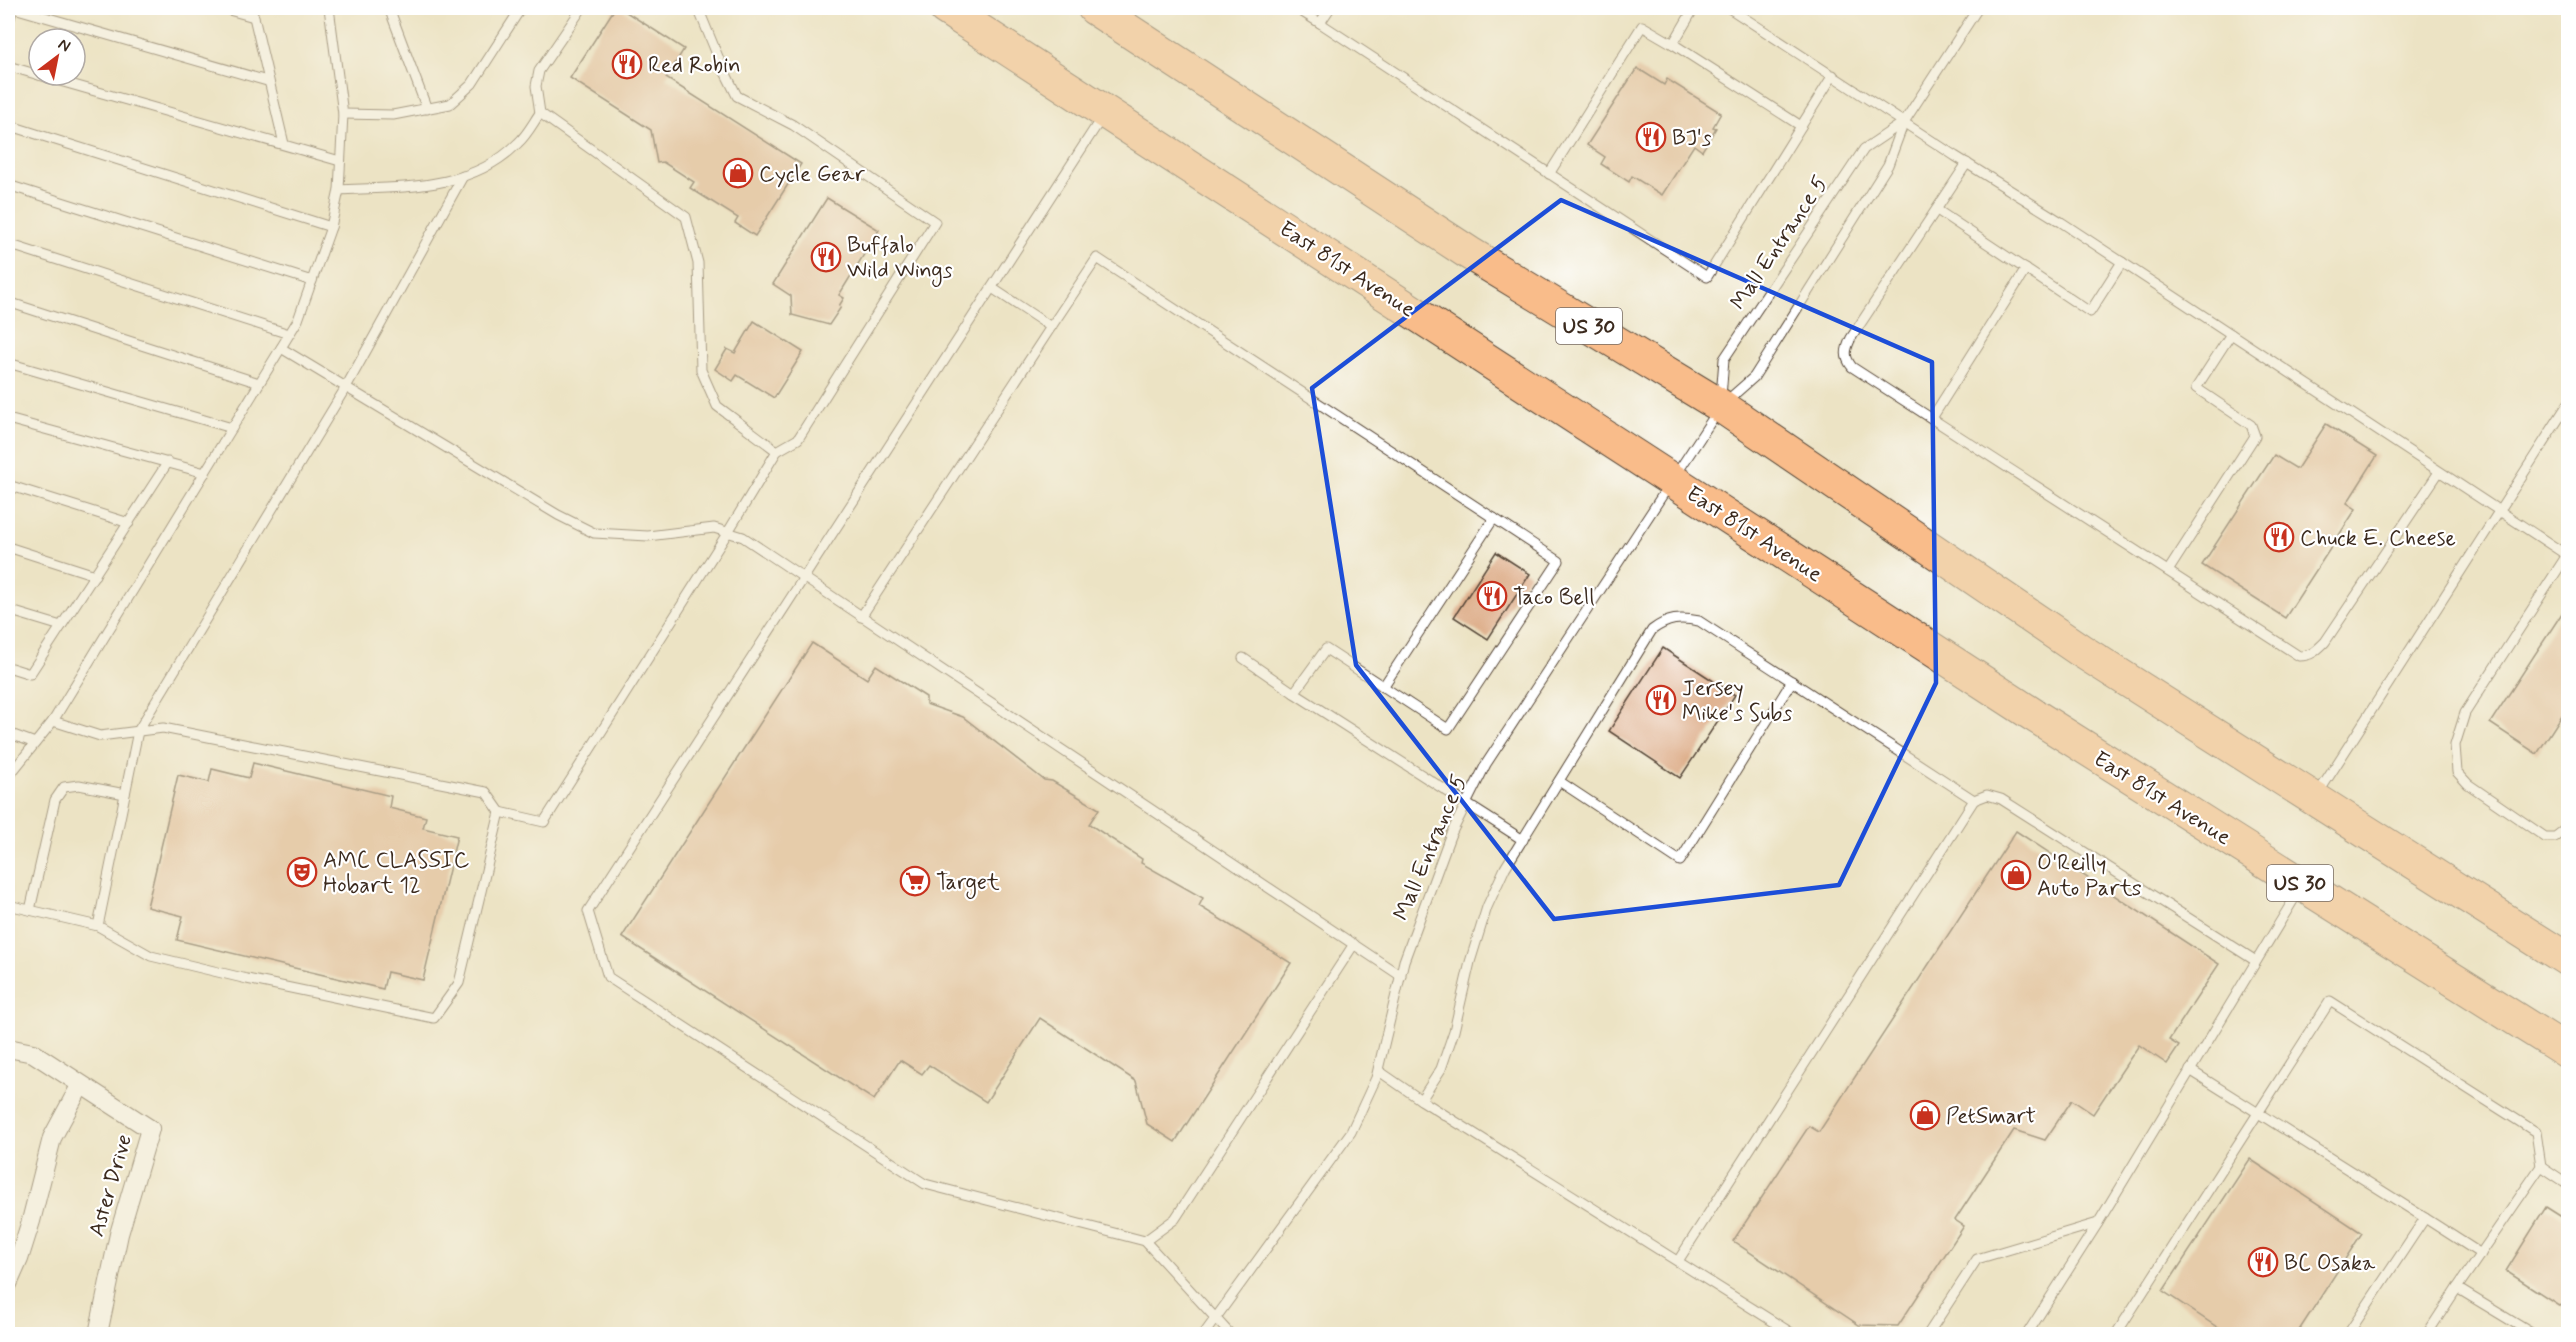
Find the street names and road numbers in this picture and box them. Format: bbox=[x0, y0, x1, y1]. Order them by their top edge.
street label: Mall Entrance 5 bbox=[1725, 171, 1835, 315]
street label: East 81st Avenue bbox=[1274, 215, 1420, 324]
road number: US 30 bbox=[1556, 308, 1622, 344]
street label: East 81st Avenue bbox=[1681, 480, 1827, 589]
street label: East 81st Avenue bbox=[2088, 745, 2236, 852]
street label: Mall Entrance 5 bbox=[1388, 771, 1474, 925]
road number: US 30 bbox=[2267, 865, 2333, 901]
street label: Aster Drive bbox=[83, 1131, 139, 1240]

